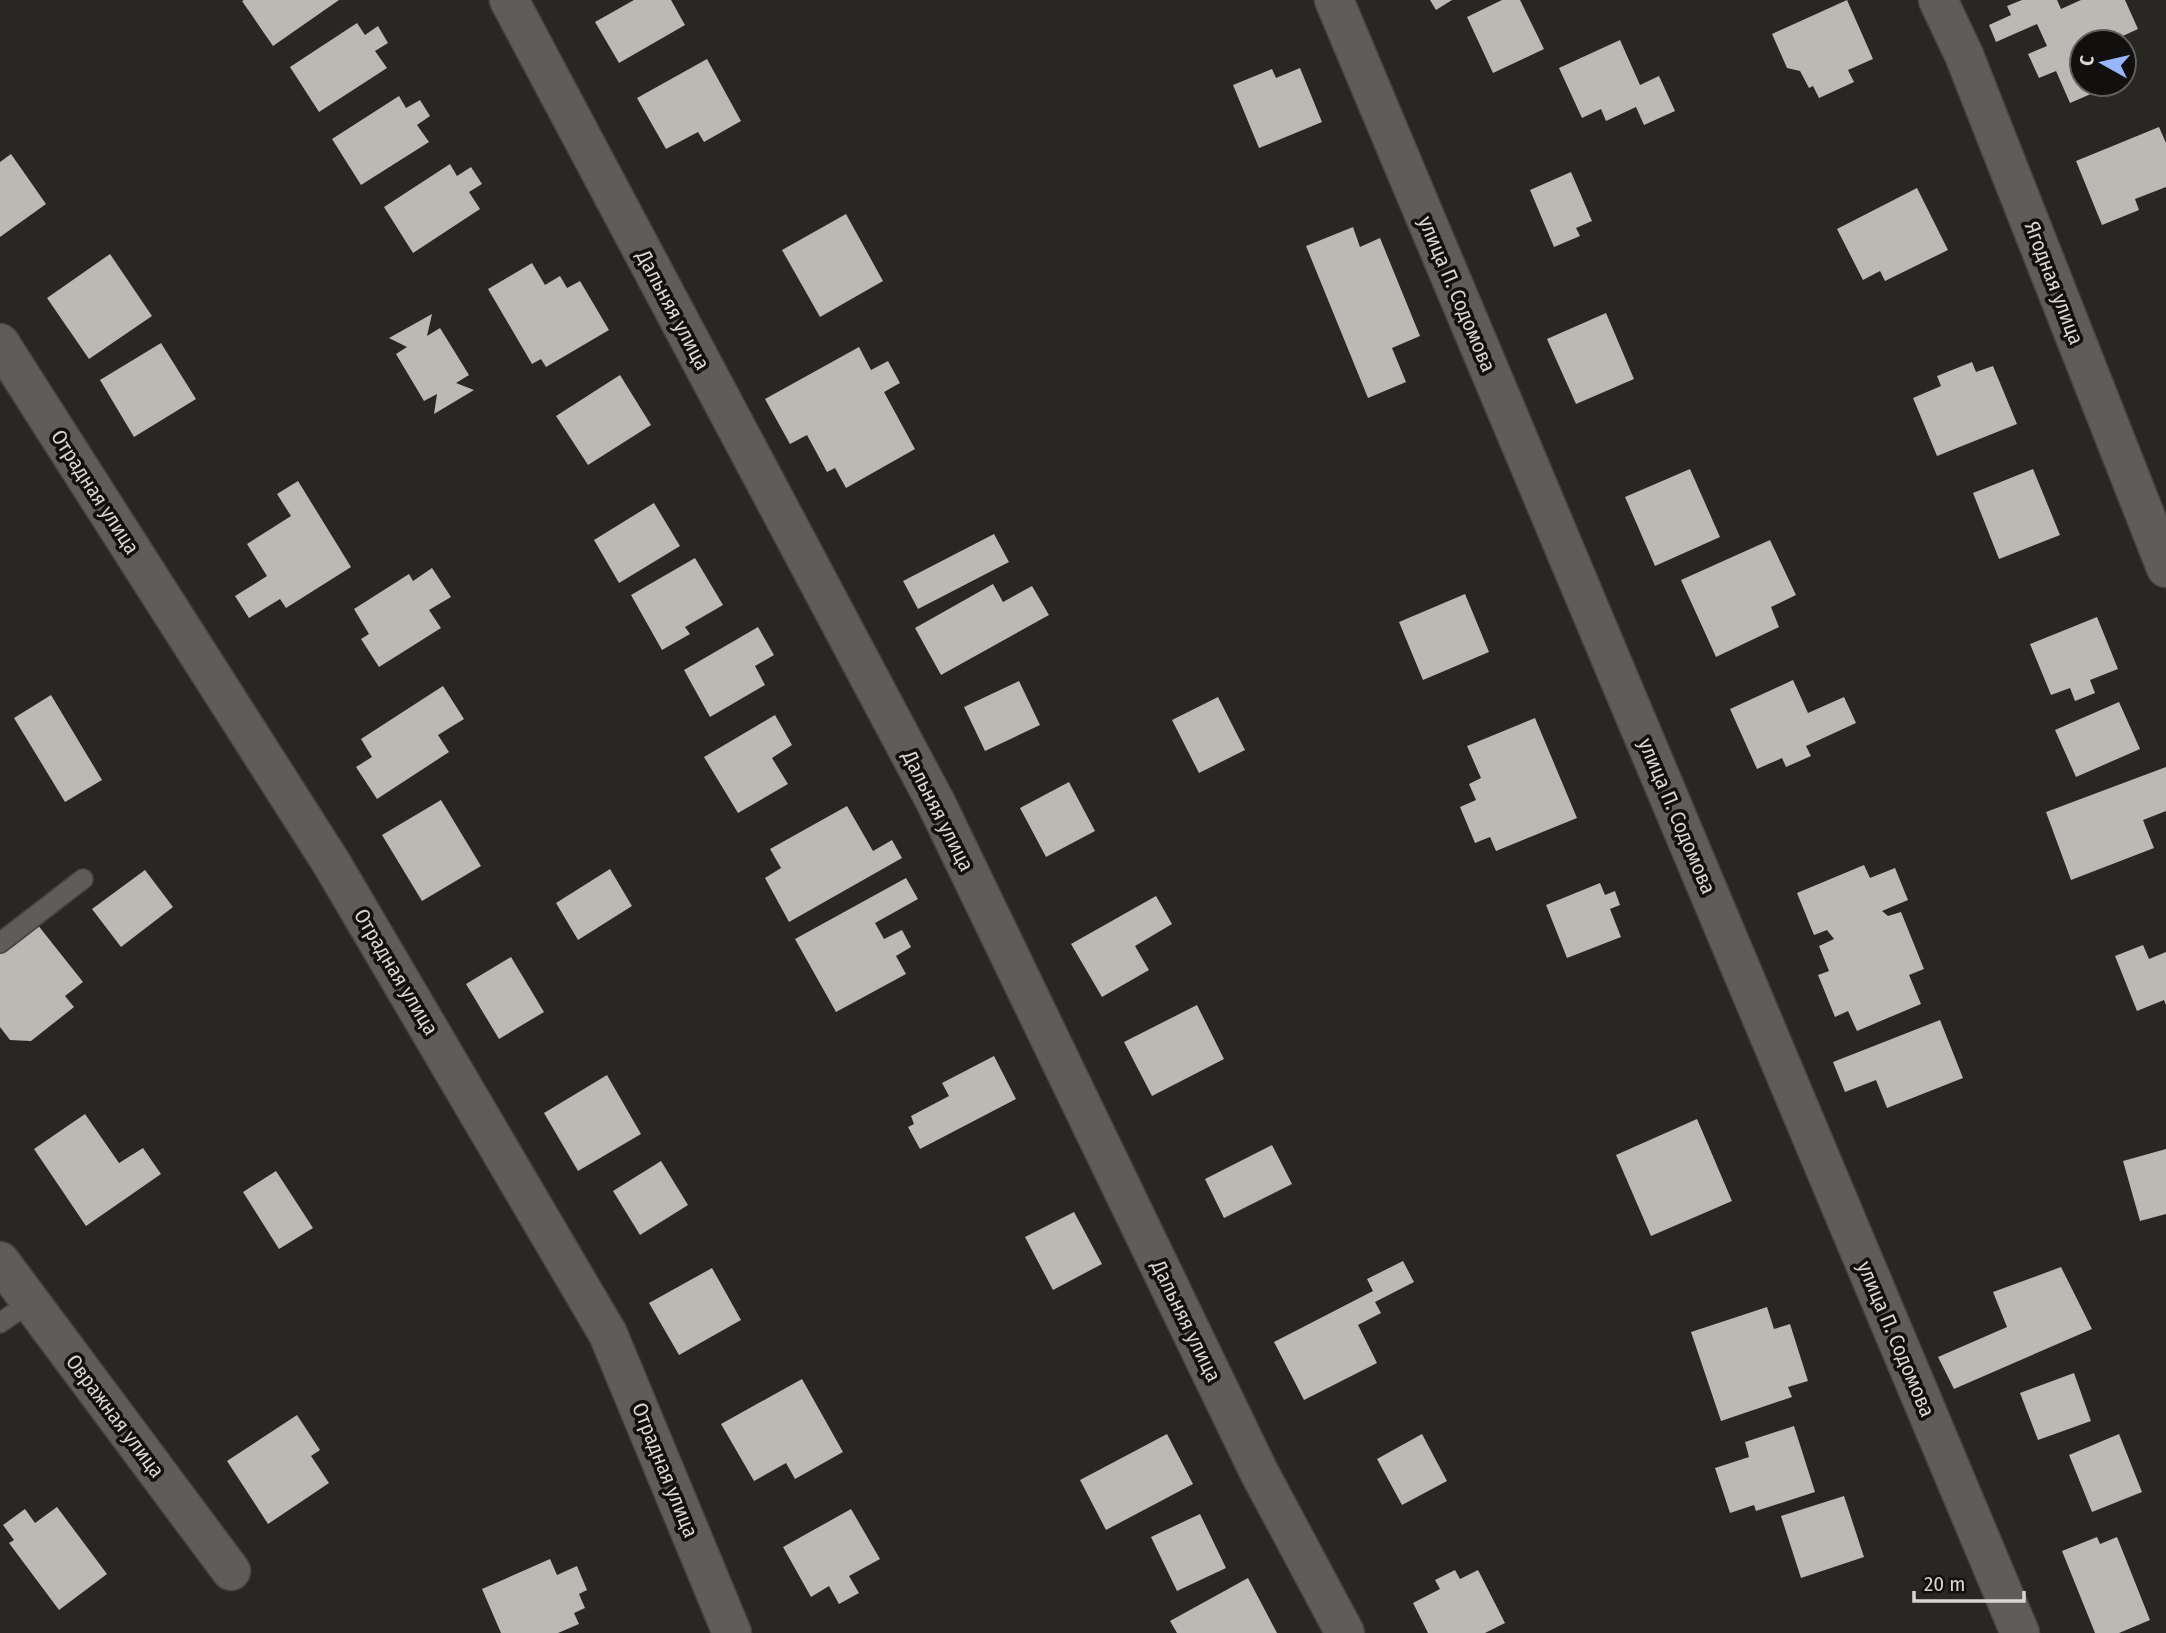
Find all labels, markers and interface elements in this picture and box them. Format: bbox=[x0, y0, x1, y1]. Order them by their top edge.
north arrow bbox=[2068, 28, 2138, 98]
text: С bbox=[2075, 54, 2099, 67]
street label: улица П. Содомова bbox=[1412, 212, 1502, 376]
street label: Ягодная улица bbox=[2019, 218, 2089, 348]
street label: Дальняя улица bbox=[630, 245, 715, 374]
street label: Отрадная улица bbox=[45, 425, 145, 559]
street label: улица П. Содомова bbox=[1632, 734, 1722, 898]
street label: Дальняя улица bbox=[896, 745, 980, 876]
street label: Отрадная улица bbox=[348, 904, 444, 1040]
street label: Дальняя улица bbox=[1145, 1255, 1227, 1386]
street label: улица П. Содомова bbox=[1851, 1257, 1941, 1421]
street label: Овражная улица bbox=[60, 1349, 170, 1483]
street label: Отрадная улица bbox=[626, 1399, 704, 1541]
scale bar bbox=[1914, 1560, 2024, 1604]
text: 20 m bbox=[1924, 1571, 1965, 1597]

